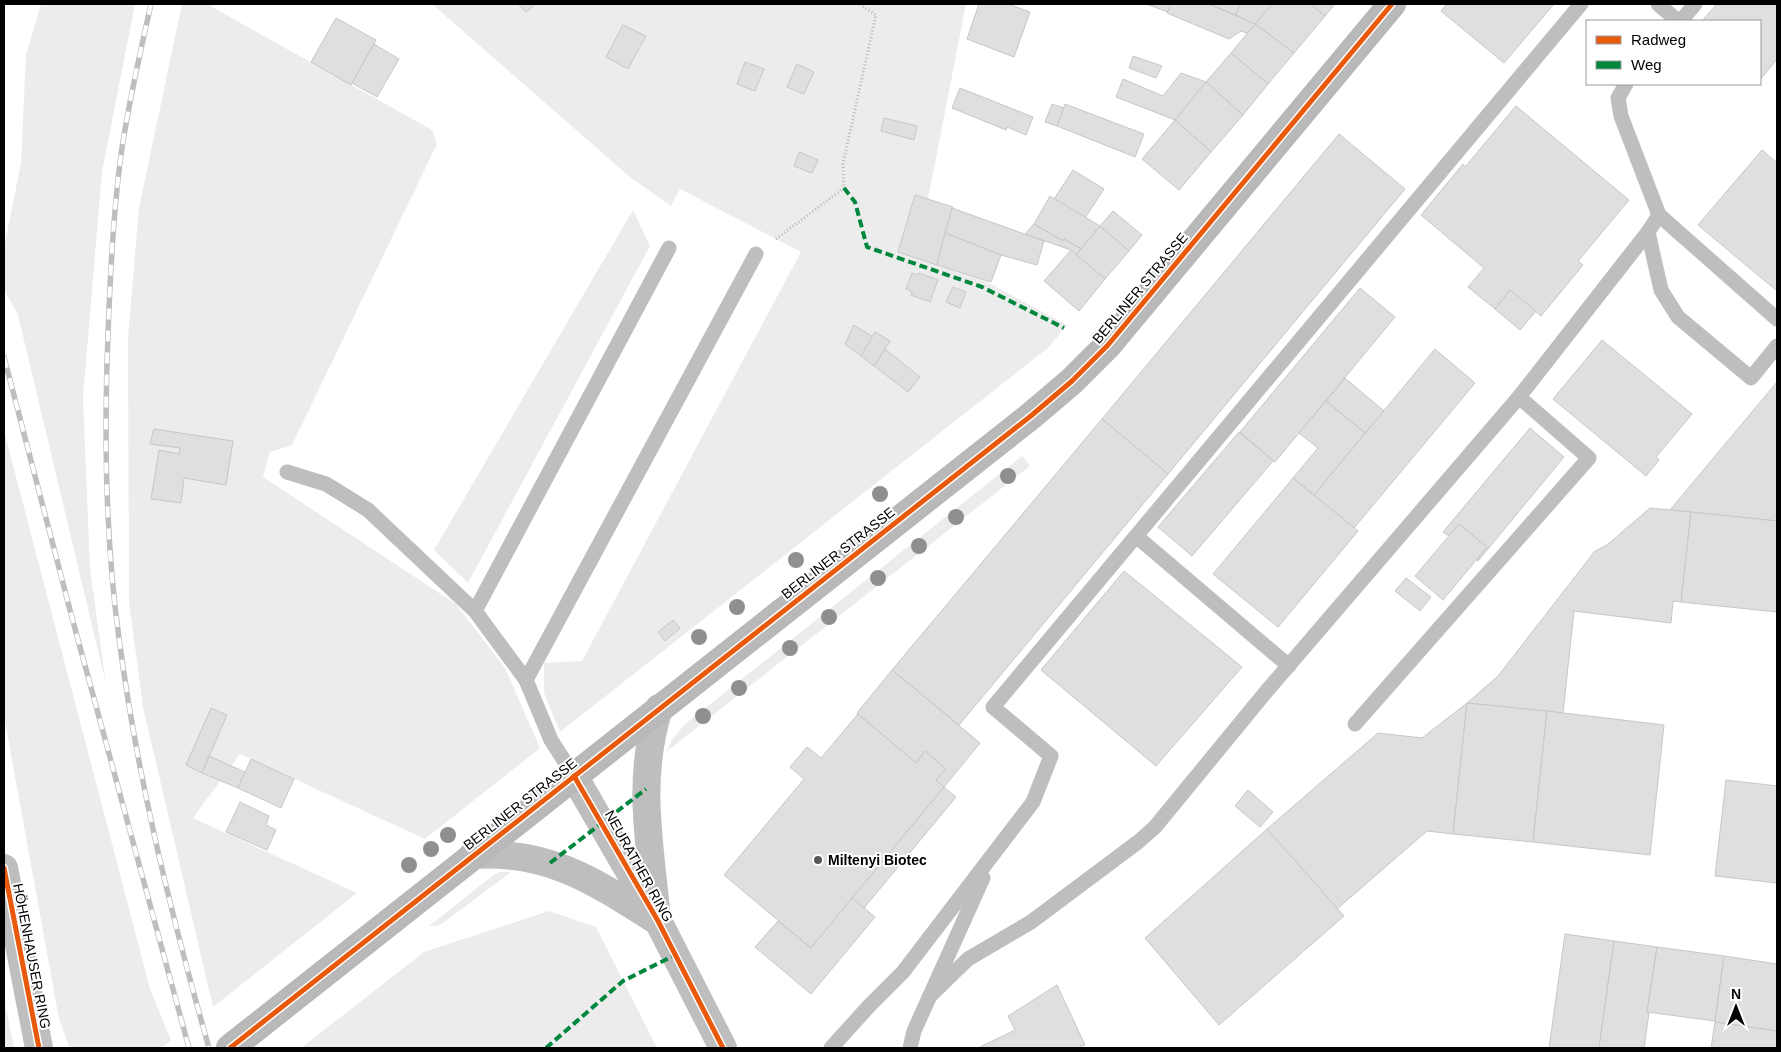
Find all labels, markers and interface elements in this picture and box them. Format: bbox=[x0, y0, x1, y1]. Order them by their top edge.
legend bbox=[1586, 20, 1761, 85]
text: Radweg bbox=[1631, 31, 1686, 48]
text: Weg bbox=[1631, 56, 1662, 73]
street label: BERLINER STRASSE bbox=[1089, 230, 1191, 346]
street label: BERLINER STRASSE bbox=[778, 504, 898, 602]
street label: BERLINER STRASSE bbox=[460, 755, 580, 853]
street label: NEURATHER RING bbox=[602, 807, 676, 925]
place label: Miltenyi Biotec bbox=[828, 852, 927, 868]
marker: Miltenyi Biotec bbox=[812, 854, 824, 866]
street label: HÖHENHAUSER RING bbox=[10, 882, 55, 1030]
north arrow bbox=[1711, 982, 1761, 1032]
text: N bbox=[1731, 986, 1741, 1002]

